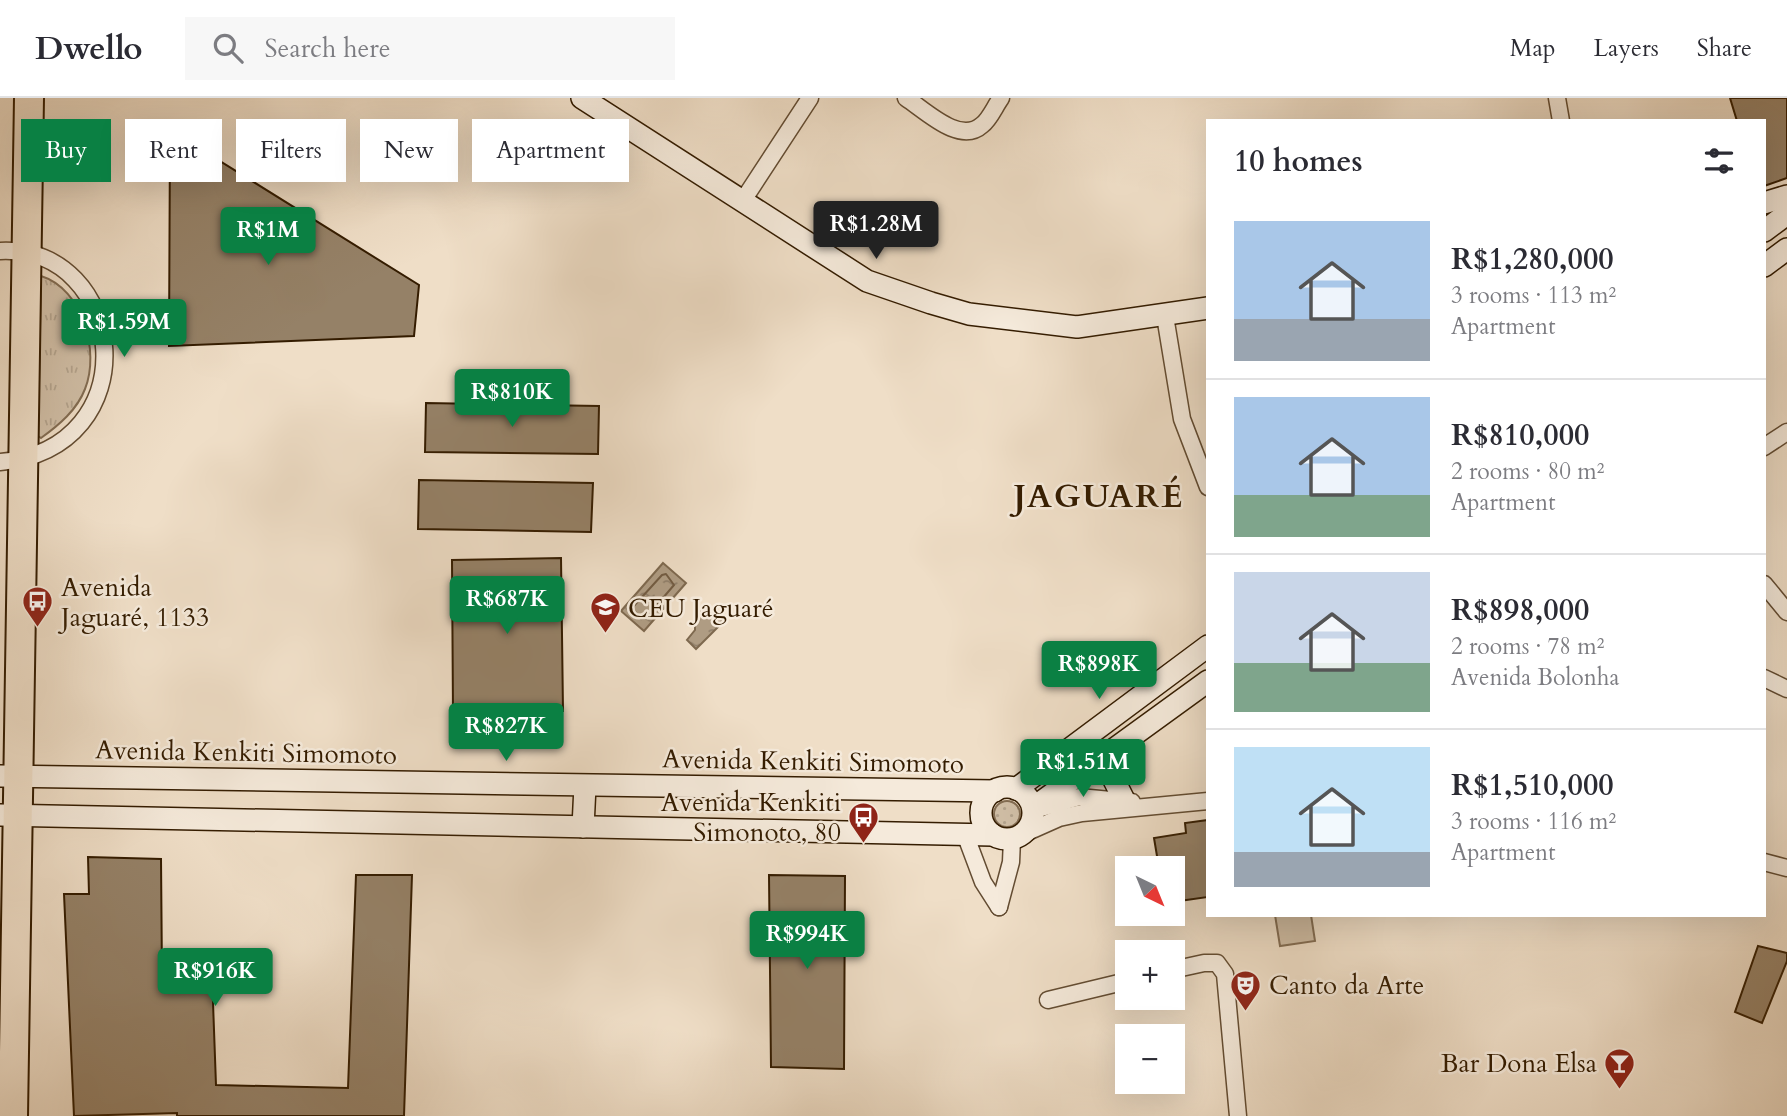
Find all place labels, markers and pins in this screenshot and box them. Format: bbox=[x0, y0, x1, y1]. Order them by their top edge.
pin: R$1.28M bbox=[811, 202, 941, 261]
pin: R$1M bbox=[227, 208, 309, 267]
pin: R$1.59M bbox=[59, 300, 189, 359]
pin: R$810K bbox=[455, 370, 569, 429]
place label: Avenida Jaguaré, 1133 bbox=[57, 570, 209, 635]
pin: R$687K bbox=[450, 576, 564, 636]
bus stop icon: Avenida Jaguaré, 1133 bbox=[21, 585, 55, 629]
school or university icon: CEU Jaguaré bbox=[588, 591, 622, 635]
place label: CEU Jaguaré bbox=[628, 591, 774, 626]
pin: R$898K bbox=[1042, 642, 1156, 701]
pin: R$827K bbox=[449, 704, 563, 763]
pin: R$1.51M bbox=[1018, 740, 1148, 799]
place label: Avenida Kenkiti Simonoto, 80 bbox=[661, 785, 841, 850]
bus stop icon: Avenida Kenkiti Simonoto, 80 bbox=[847, 800, 881, 844]
pin: R$994K bbox=[750, 912, 864, 971]
pin: R$916K bbox=[158, 948, 272, 1008]
theatre icon: Canto da Arte bbox=[1229, 968, 1263, 1012]
place label: Canto da Arte bbox=[1269, 968, 1424, 1003]
place label: Bar Dona Elsa bbox=[1441, 1046, 1597, 1081]
bar icon: Bar Dona Elsa bbox=[1603, 1046, 1637, 1090]

